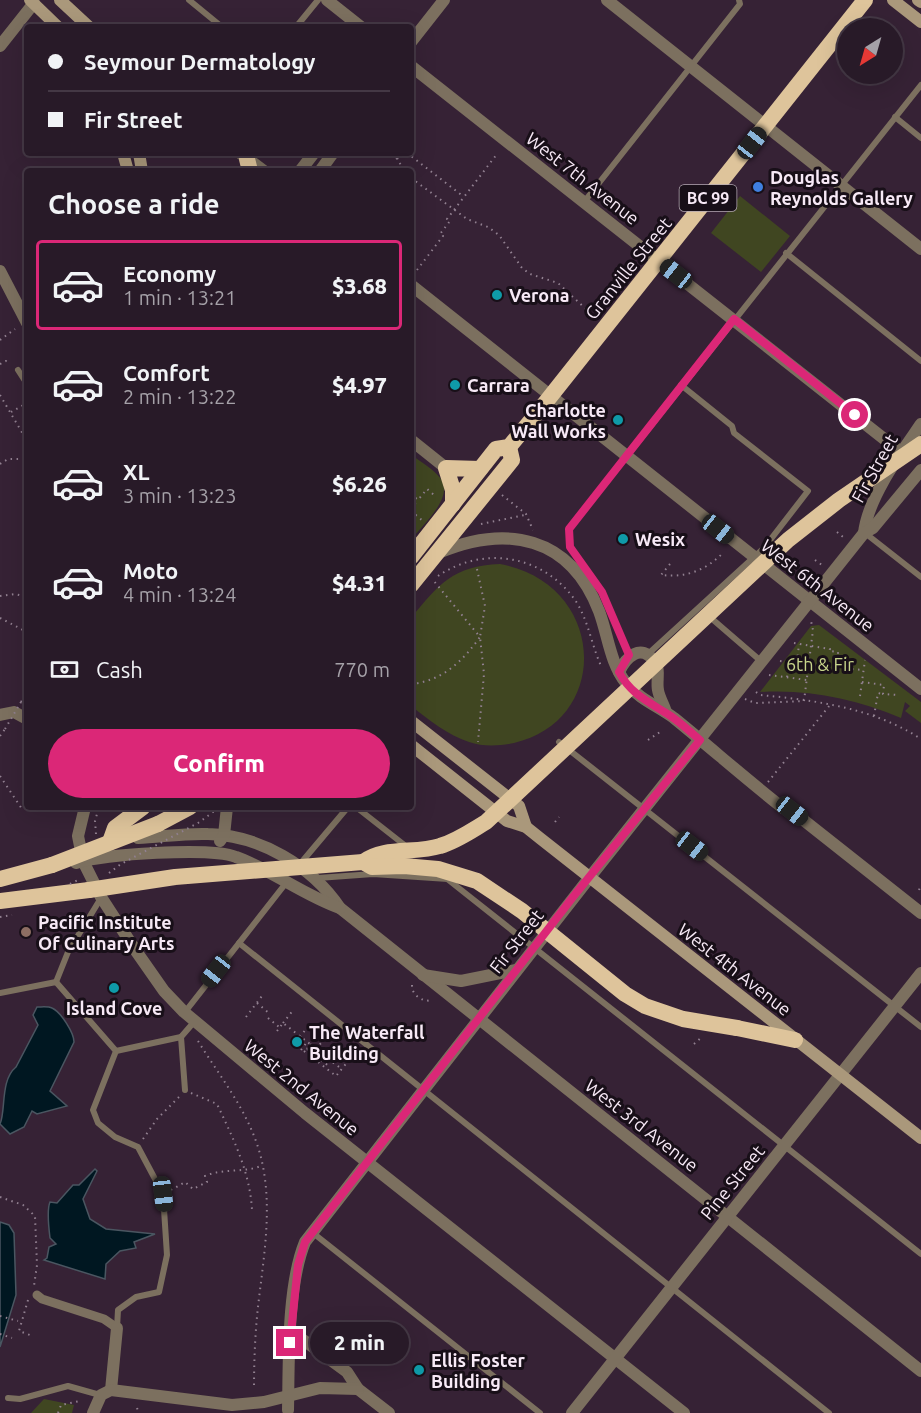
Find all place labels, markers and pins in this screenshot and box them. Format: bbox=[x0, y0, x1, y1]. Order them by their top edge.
place label: Douglas Reynolds Gallery bbox=[770, 167, 913, 208]
marker: Douglas Reynolds Gallery bbox=[751, 180, 765, 194]
place label: Verona bbox=[509, 285, 569, 305]
marker: Verona bbox=[490, 288, 504, 302]
place label: Carrara bbox=[467, 375, 530, 395]
marker: Carrara bbox=[448, 378, 462, 392]
place label: Charlotte Wall Works bbox=[511, 400, 606, 441]
marker: Charlotte Wall Works bbox=[611, 413, 625, 427]
place label: Wesix bbox=[635, 529, 685, 549]
marker: Wesix bbox=[616, 532, 630, 546]
place label: Pacific Institute Of Culinary Arts bbox=[38, 912, 174, 953]
marker: Pacific Institute Of Culinary Arts bbox=[19, 925, 33, 939]
marker: Island Cove bbox=[107, 981, 121, 995]
place label: Island Cove bbox=[66, 998, 162, 1018]
place label: The Waterfall Building bbox=[309, 1022, 425, 1063]
marker: The Waterfall Building bbox=[290, 1035, 304, 1049]
place label: Ellis Foster Building bbox=[431, 1350, 526, 1391]
marker: Ellis Foster Building bbox=[412, 1363, 426, 1377]

